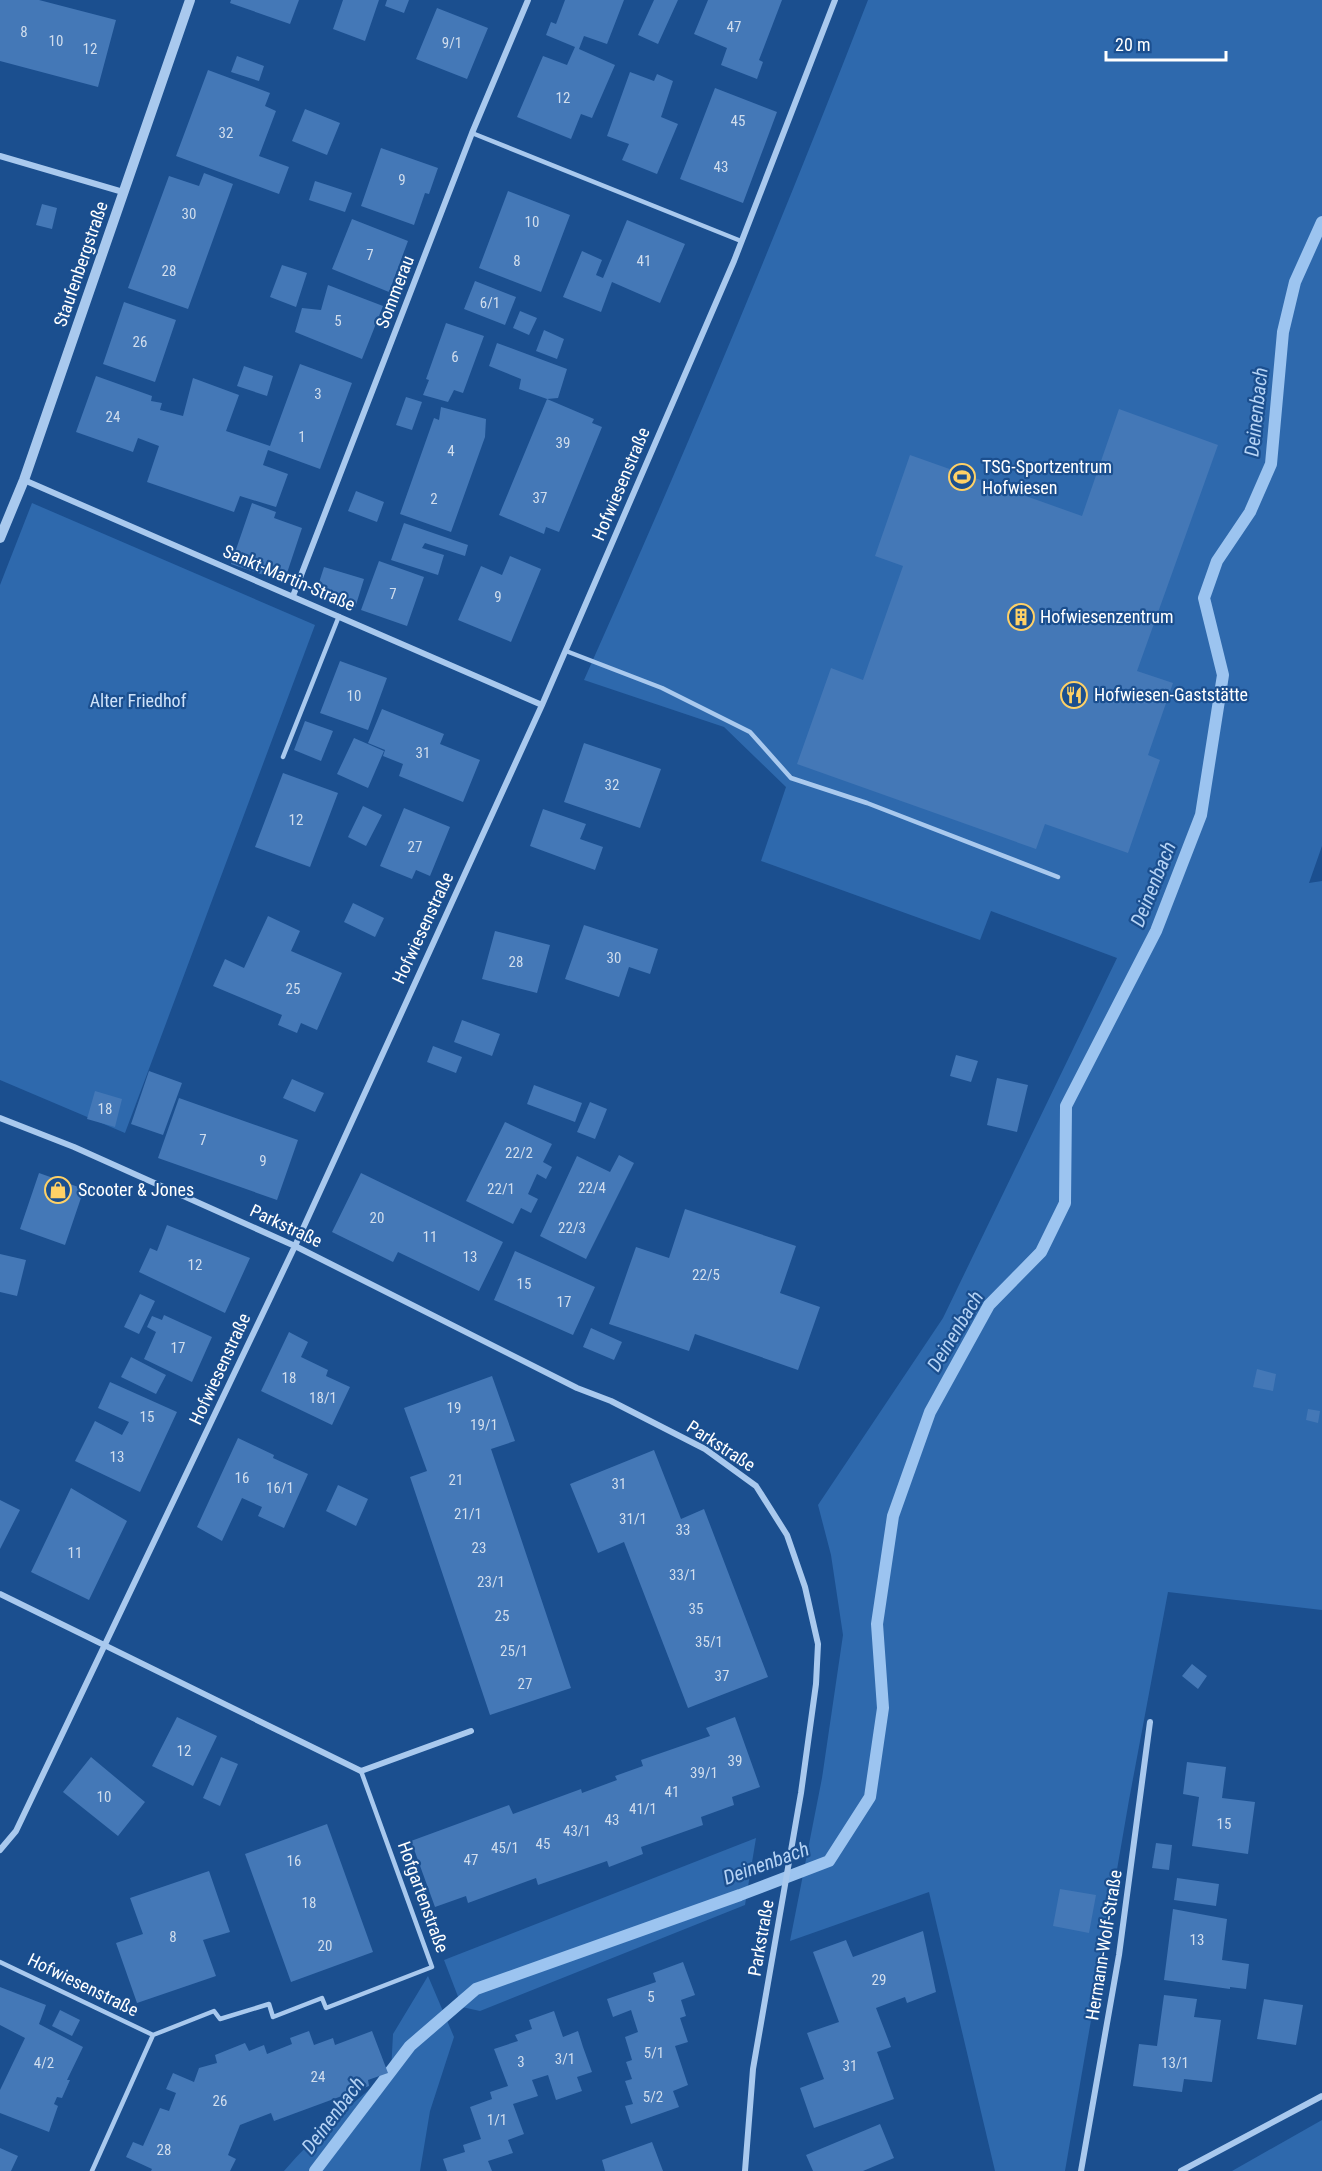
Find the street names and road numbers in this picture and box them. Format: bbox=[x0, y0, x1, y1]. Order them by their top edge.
street label: Staufenbergstraße bbox=[49, 198, 112, 329]
street label: Sommerau bbox=[371, 252, 418, 331]
street label: Hofwiesenstraße bbox=[587, 424, 654, 543]
street label: Sankt-Martin-Straße bbox=[220, 540, 358, 615]
street label: Hofwiesenstraße bbox=[388, 869, 458, 987]
street label: Parkstraße bbox=[247, 1200, 326, 1251]
street label: Hofwiesenstraße bbox=[185, 1310, 255, 1428]
street label: Parkstraße bbox=[683, 1416, 759, 1475]
street label: Hofgartenstraße bbox=[394, 1838, 453, 1955]
street label: Hermann-Wolf-Straße bbox=[1081, 1868, 1126, 2022]
street label: Parkstraße bbox=[743, 1898, 778, 1978]
street label: Hofwiesenstraße bbox=[24, 1949, 142, 2020]

